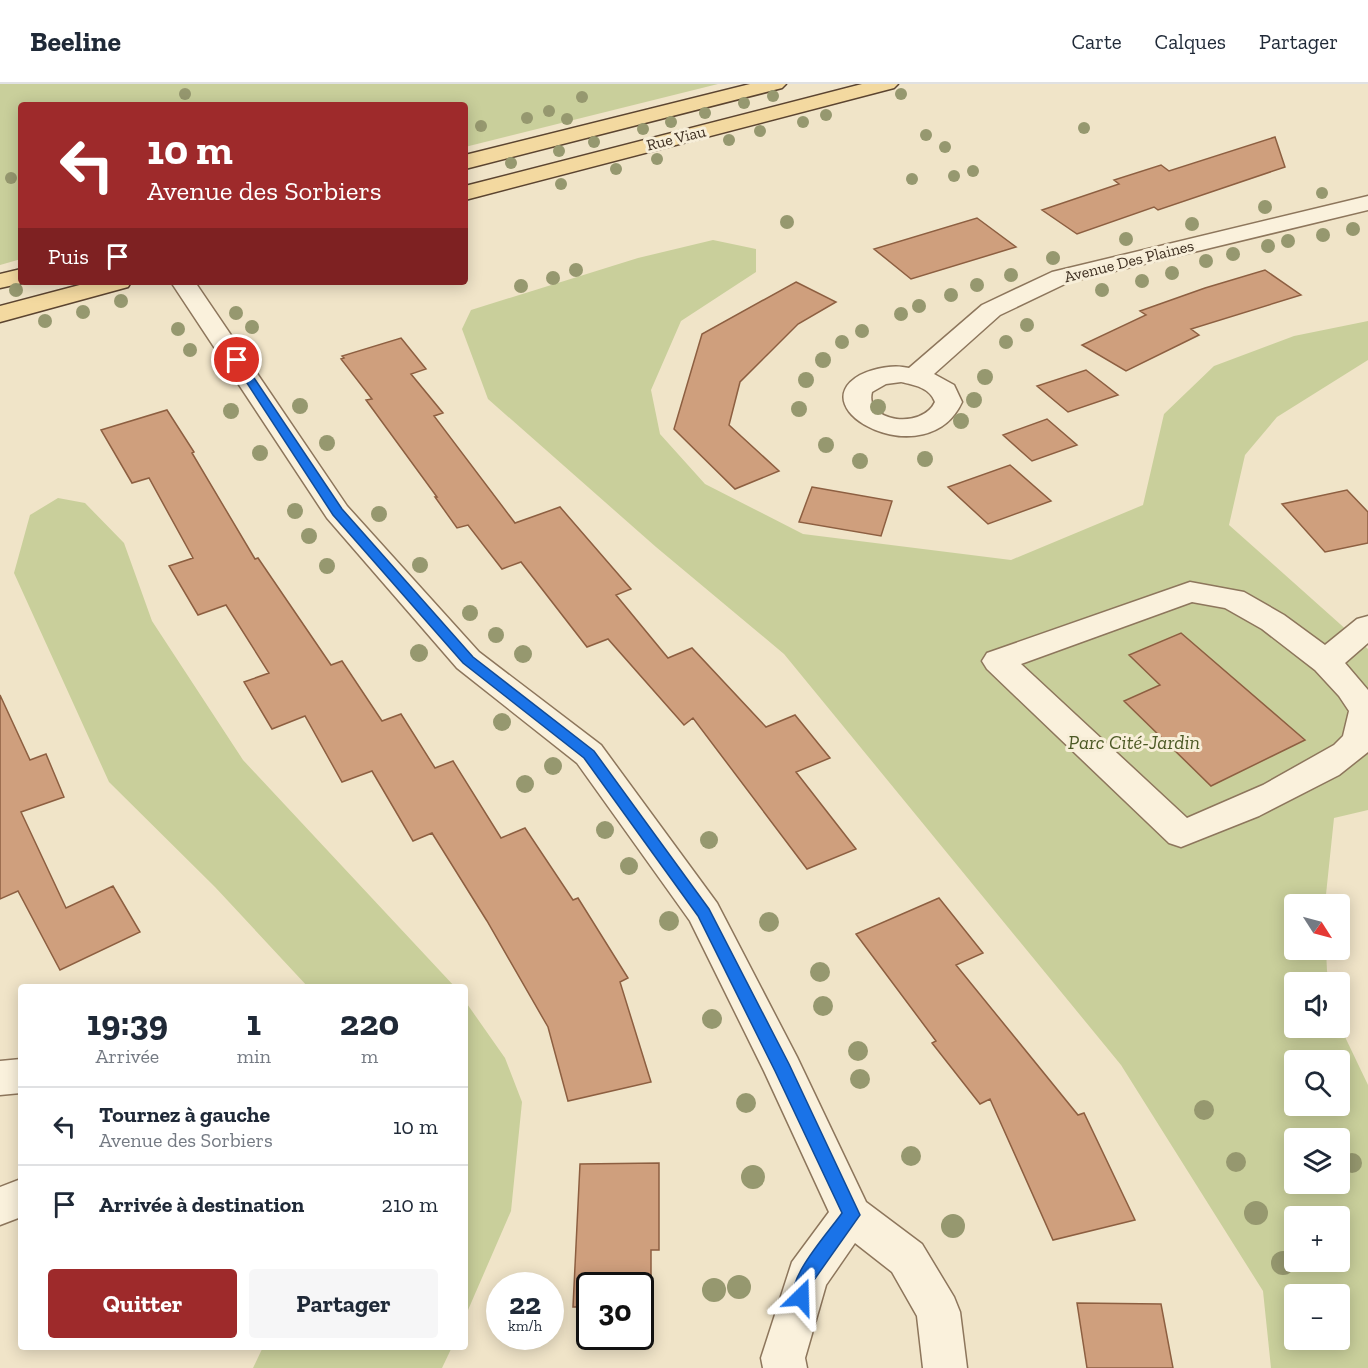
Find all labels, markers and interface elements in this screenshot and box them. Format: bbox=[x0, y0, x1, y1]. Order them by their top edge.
text: Beeline bbox=[30, 25, 121, 58]
text: Carte bbox=[1071, 29, 1122, 54]
text: Calques bbox=[1155, 29, 1226, 54]
text: Partager bbox=[1259, 29, 1338, 54]
street label: Rue Viau bbox=[644, 121, 708, 155]
text: 10 m bbox=[147, 124, 233, 175]
icon: left bbox=[48, 126, 126, 204]
text: Avenue des Sorbiers bbox=[147, 175, 382, 207]
street label: Avenue Des Plaines bbox=[1062, 236, 1196, 286]
icon: arrive bbox=[101, 240, 134, 273]
text: Puis bbox=[48, 243, 89, 270]
pin bbox=[211, 334, 262, 385]
icon: arrive bbox=[220, 343, 253, 376]
park label: Parc Cité-Jardin bbox=[1068, 730, 1200, 754]
north arrow bbox=[1284, 894, 1350, 960]
map controls bbox=[1284, 894, 1350, 1350]
button: sound bbox=[1284, 972, 1350, 1038]
text: 19:39 bbox=[87, 1001, 168, 1044]
text: 1 bbox=[247, 1001, 261, 1044]
text: 220 bbox=[340, 1001, 399, 1044]
text: Arrivée bbox=[95, 1044, 159, 1068]
text: min bbox=[237, 1044, 271, 1068]
text: m bbox=[361, 1044, 378, 1068]
button: search bbox=[1284, 1050, 1350, 1116]
text: Tournez à gauche bbox=[99, 1101, 270, 1128]
icon: left bbox=[48, 1110, 81, 1143]
text: 10 m bbox=[393, 1113, 438, 1140]
text: Avenue des Sorbiers bbox=[99, 1128, 273, 1152]
button: layers bbox=[1284, 1128, 1350, 1194]
icon: arrive bbox=[48, 1188, 81, 1221]
text: Arrivée à destination bbox=[99, 1191, 304, 1218]
text: 210 m bbox=[382, 1191, 438, 1218]
button: + bbox=[1284, 1206, 1350, 1272]
position arrow bbox=[769, 1265, 833, 1329]
button: Quitter bbox=[48, 1269, 237, 1338]
button: Partager bbox=[249, 1269, 438, 1338]
speed limit sign: 30 bbox=[576, 1272, 654, 1350]
button: − bbox=[1284, 1284, 1350, 1350]
text: 22 bbox=[509, 1286, 541, 1322]
text: km/h bbox=[508, 1317, 542, 1335]

